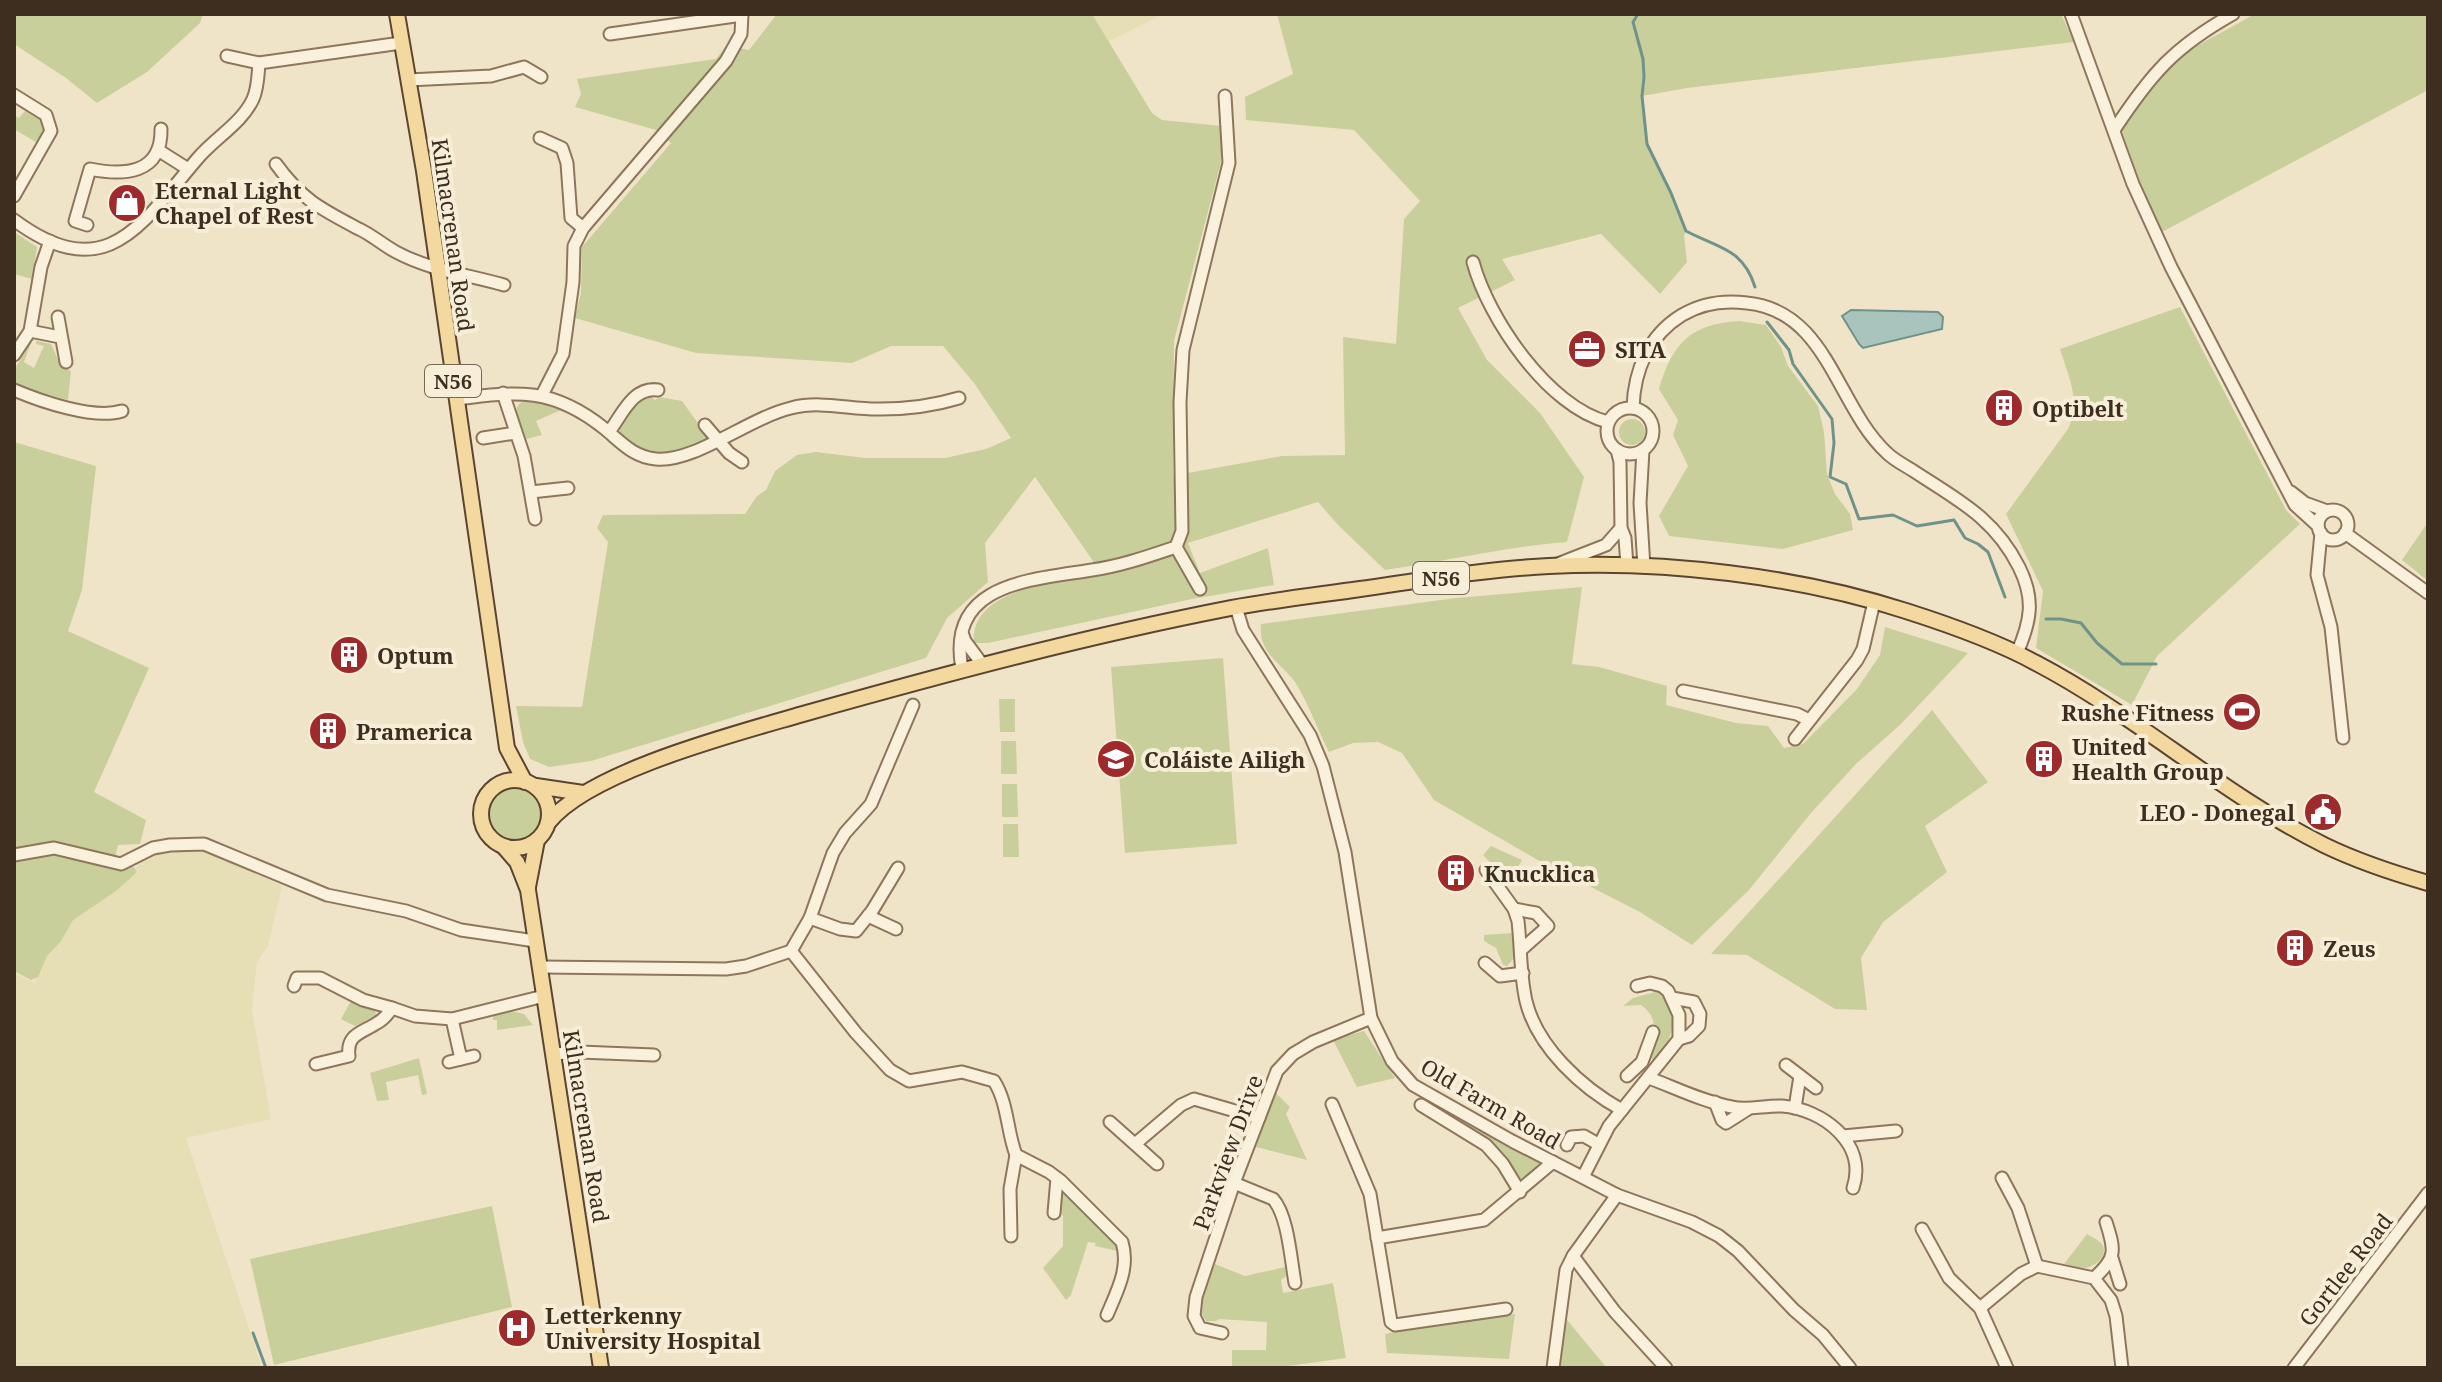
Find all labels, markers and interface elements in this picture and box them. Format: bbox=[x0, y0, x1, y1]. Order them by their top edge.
street label: Kilmacrenan Road bbox=[426, 136, 482, 334]
place label: Eternal Light Chapel of Rest bbox=[155, 175, 314, 230]
shop icon: Eternal Light Chapel of Rest bbox=[106, 182, 148, 224]
office icon: SITA bbox=[1566, 328, 1608, 370]
place label: SITA bbox=[1615, 334, 1667, 364]
road number: N56 bbox=[425, 365, 481, 397]
building icon: Optibelt bbox=[1983, 387, 2025, 429]
place label: Optibelt bbox=[2032, 393, 2124, 423]
road number: N56 bbox=[1413, 562, 1469, 594]
building icon: Optum bbox=[328, 634, 370, 676]
place label: Optum bbox=[377, 640, 454, 670]
sports icon: Rushe Fitness bbox=[2221, 691, 2263, 733]
place label: Rushe Fitness bbox=[2061, 697, 2214, 727]
building icon: Pramerica bbox=[307, 710, 349, 752]
place label: Pramerica bbox=[356, 716, 473, 746]
place label: United Health Group bbox=[2072, 731, 2224, 786]
school or university icon: Coláiste Ailigh bbox=[1095, 738, 1137, 780]
building icon: United Health Group bbox=[2023, 738, 2065, 780]
place label: Coláiste Ailigh bbox=[1144, 744, 1306, 774]
public building icon: LEO - Donegal bbox=[2302, 791, 2344, 833]
place label: LEO - Donegal bbox=[2140, 797, 2295, 827]
building icon: Knucklica bbox=[1435, 852, 1477, 894]
place label: Knucklica bbox=[1484, 858, 1595, 888]
building icon: Zeus bbox=[2274, 927, 2316, 969]
place label: Zeus bbox=[2323, 933, 2376, 963]
street label: Kilmacrenan Road bbox=[557, 1027, 617, 1225]
street label: Old Farm Road bbox=[1416, 1051, 1567, 1155]
street label: Parkview Drive bbox=[1185, 1070, 1269, 1234]
street label: Gortlee Road bbox=[2291, 1206, 2399, 1332]
place label: Letterkenny University Hospital bbox=[545, 1300, 761, 1355]
hospital icon: Letterkenny University Hospital bbox=[496, 1307, 538, 1349]

